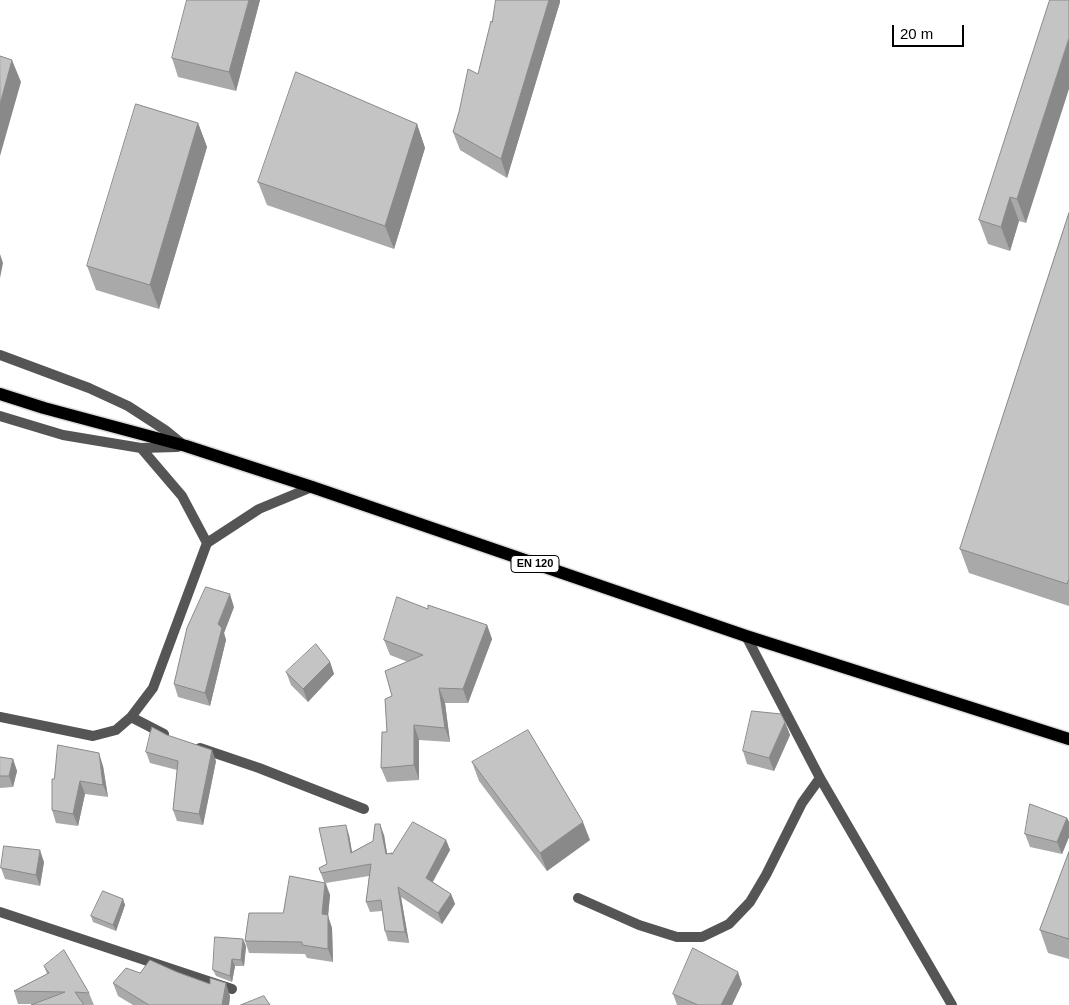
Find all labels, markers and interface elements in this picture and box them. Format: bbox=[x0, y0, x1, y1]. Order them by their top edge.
scale bar bbox=[894, 15, 966, 47]
text: 20 m bbox=[900, 25, 933, 42]
road number: EN 120 bbox=[511, 556, 559, 572]

